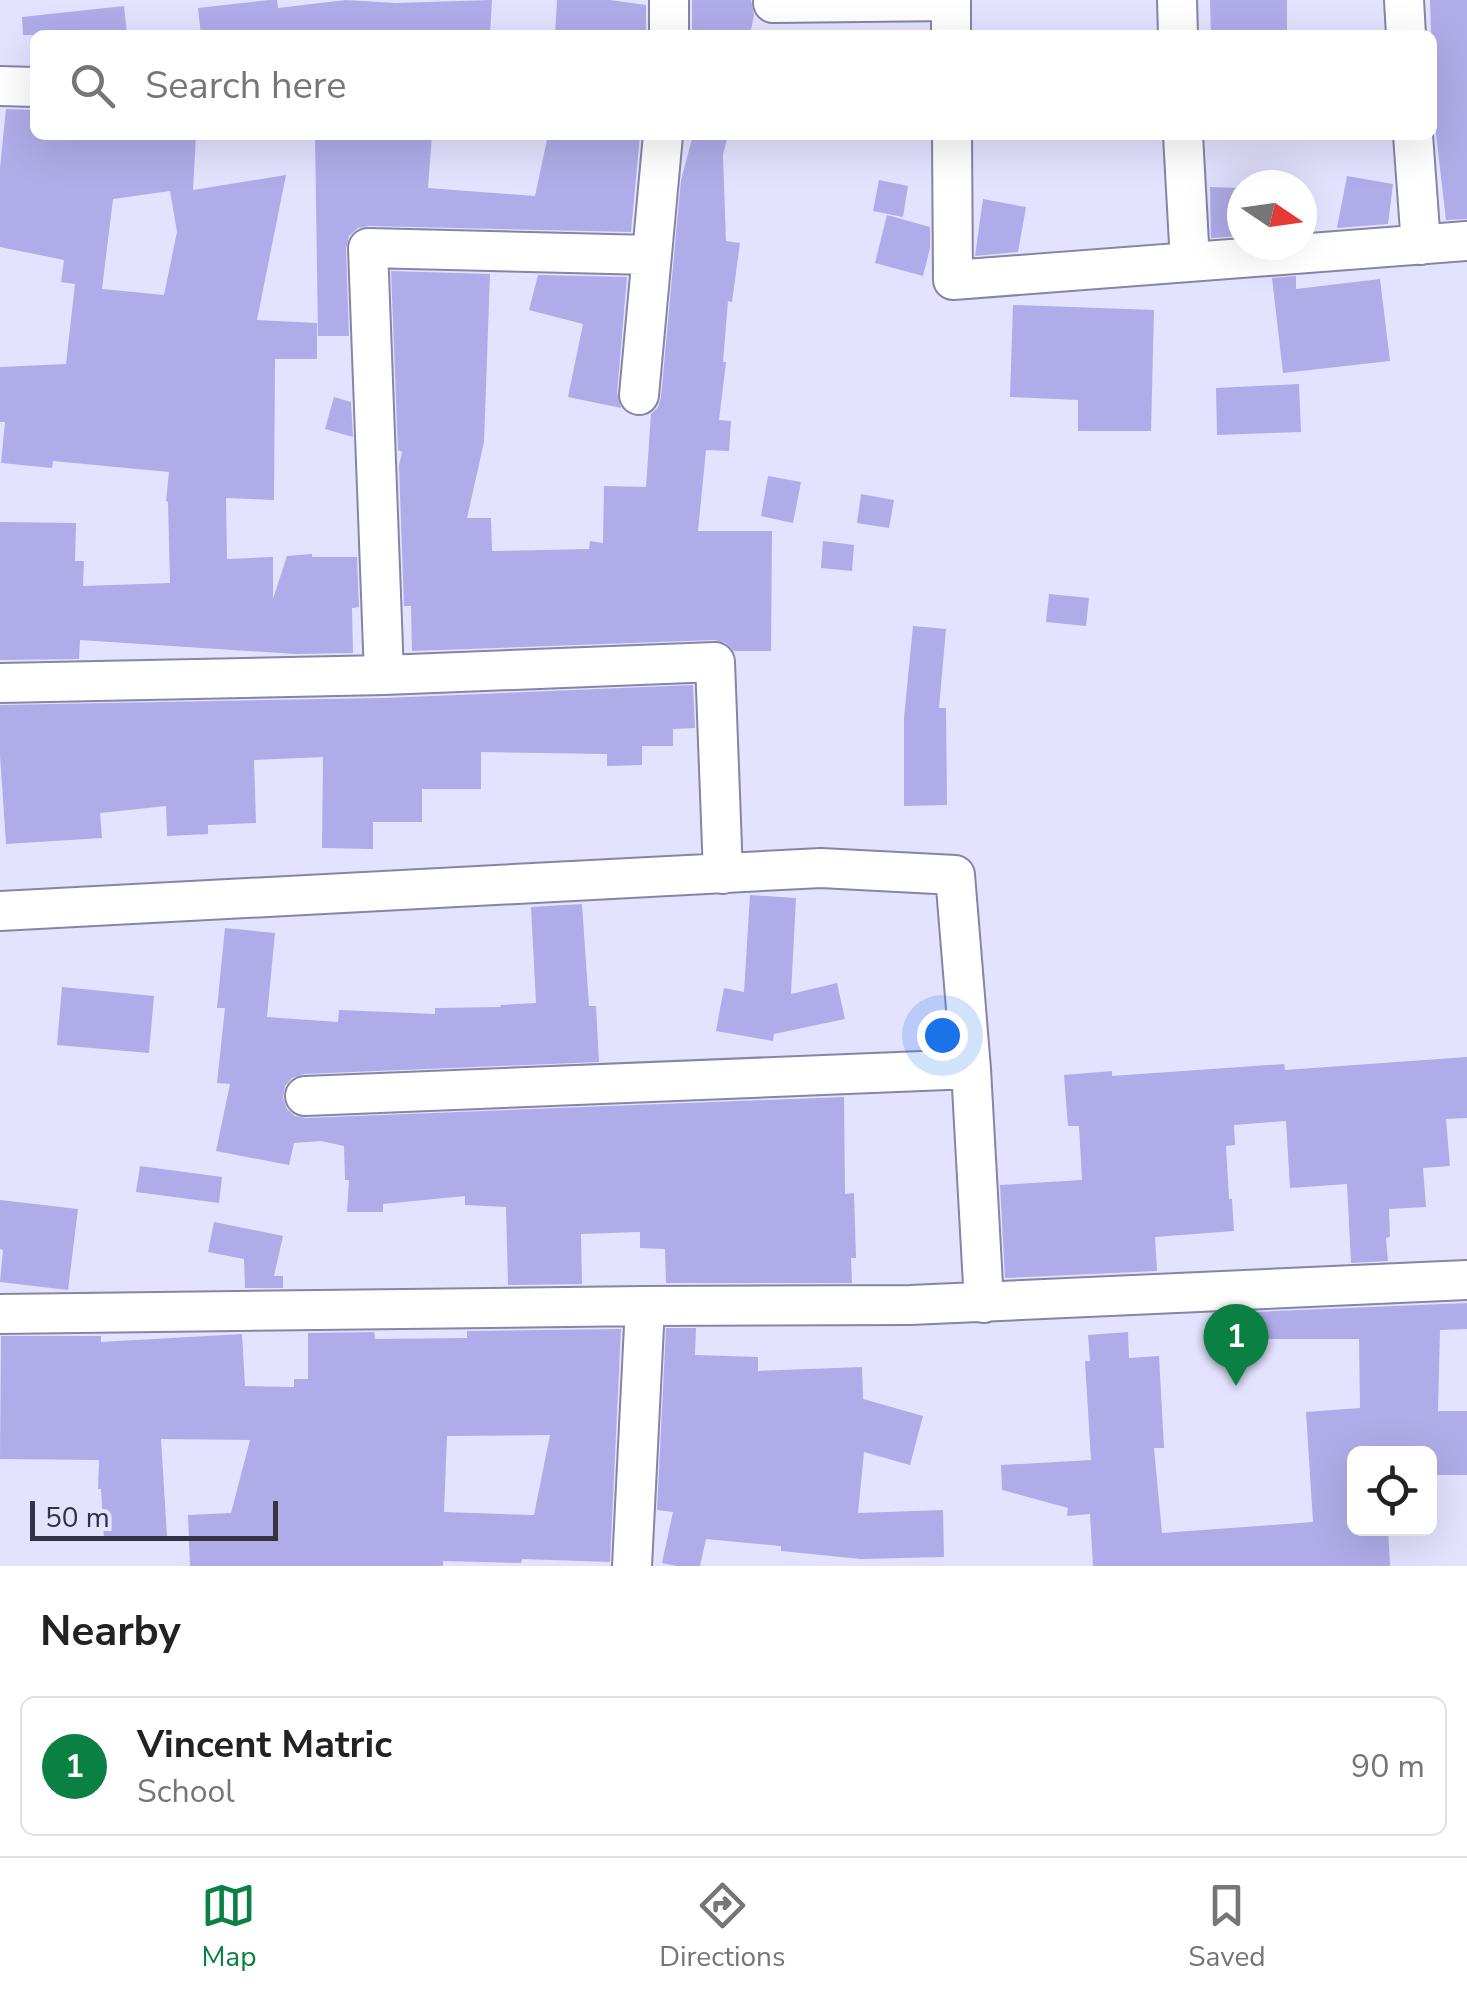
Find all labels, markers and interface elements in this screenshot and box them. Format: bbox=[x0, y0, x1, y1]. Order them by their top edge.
search box bbox=[30, 30, 1437, 140]
icon: search bbox=[65, 58, 120, 113]
text: Search here bbox=[145, 60, 346, 111]
north arrow bbox=[1227, 170, 1317, 260]
your location bbox=[917, 1010, 968, 1061]
pin: 1 bbox=[1204, 1304, 1268, 1386]
map controls bbox=[1347, 1446, 1437, 1536]
button: locate bbox=[1347, 1446, 1437, 1536]
scale bar bbox=[30, 1496, 278, 1540]
text: 50 m bbox=[45, 1499, 110, 1537]
text: Nearby bbox=[40, 1603, 181, 1660]
text: Vincent Matric bbox=[137, 1719, 392, 1770]
text: 1 bbox=[65, 1745, 84, 1788]
text: 90 m bbox=[1351, 1745, 1425, 1788]
text: School bbox=[137, 1770, 235, 1813]
tab: Map bbox=[201, 1878, 256, 1976]
tab: Directions bbox=[659, 1878, 785, 1976]
tab: Saved bbox=[1188, 1878, 1266, 1976]

